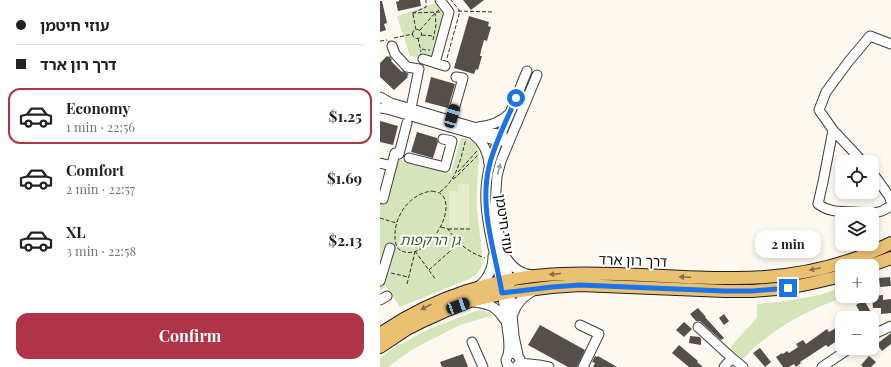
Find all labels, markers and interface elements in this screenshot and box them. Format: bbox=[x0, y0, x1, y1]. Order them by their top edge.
text: עוזי חיטמן bbox=[40, 15, 109, 35]
text: דרך רון ארד bbox=[40, 54, 117, 74]
route start bbox=[507, 89, 525, 107]
icon: car bbox=[18, 98, 54, 134]
text: Economy bbox=[66, 98, 130, 118]
car bbox=[443, 103, 461, 129]
text: $1.25 bbox=[329, 106, 362, 126]
text: 1 min · 22:56 bbox=[66, 118, 135, 135]
map controls bbox=[835, 155, 879, 355]
button: locate bbox=[835, 155, 879, 199]
icon: car bbox=[18, 160, 54, 196]
text: Comfort bbox=[66, 160, 124, 180]
one-way arrow bbox=[496, 162, 502, 174]
text: $1.69 bbox=[327, 168, 362, 188]
text: 2 min · 22:57 bbox=[66, 180, 135, 197]
street label: עוזי חיטמן bbox=[491, 193, 519, 255]
button: layers bbox=[835, 207, 879, 251]
icon: car bbox=[18, 222, 54, 258]
text: XL bbox=[66, 222, 86, 242]
text: $2.13 bbox=[329, 230, 362, 250]
park label: גן הרקפות bbox=[400, 230, 462, 249]
callout: 2 min bbox=[755, 230, 821, 258]
text: 2 min bbox=[771, 235, 805, 252]
text: 3 min · 22:58 bbox=[66, 242, 136, 259]
street label: דרך רון ארד bbox=[598, 249, 668, 271]
button: + bbox=[835, 259, 879, 303]
one-way arrow bbox=[808, 267, 821, 273]
one-way arrow bbox=[549, 271, 561, 278]
one-way arrow bbox=[678, 274, 691, 280]
route end bbox=[779, 279, 797, 297]
car bbox=[445, 296, 471, 316]
one-way arrow bbox=[420, 304, 432, 310]
button: − bbox=[835, 311, 879, 355]
button: Confirm bbox=[16, 313, 364, 359]

